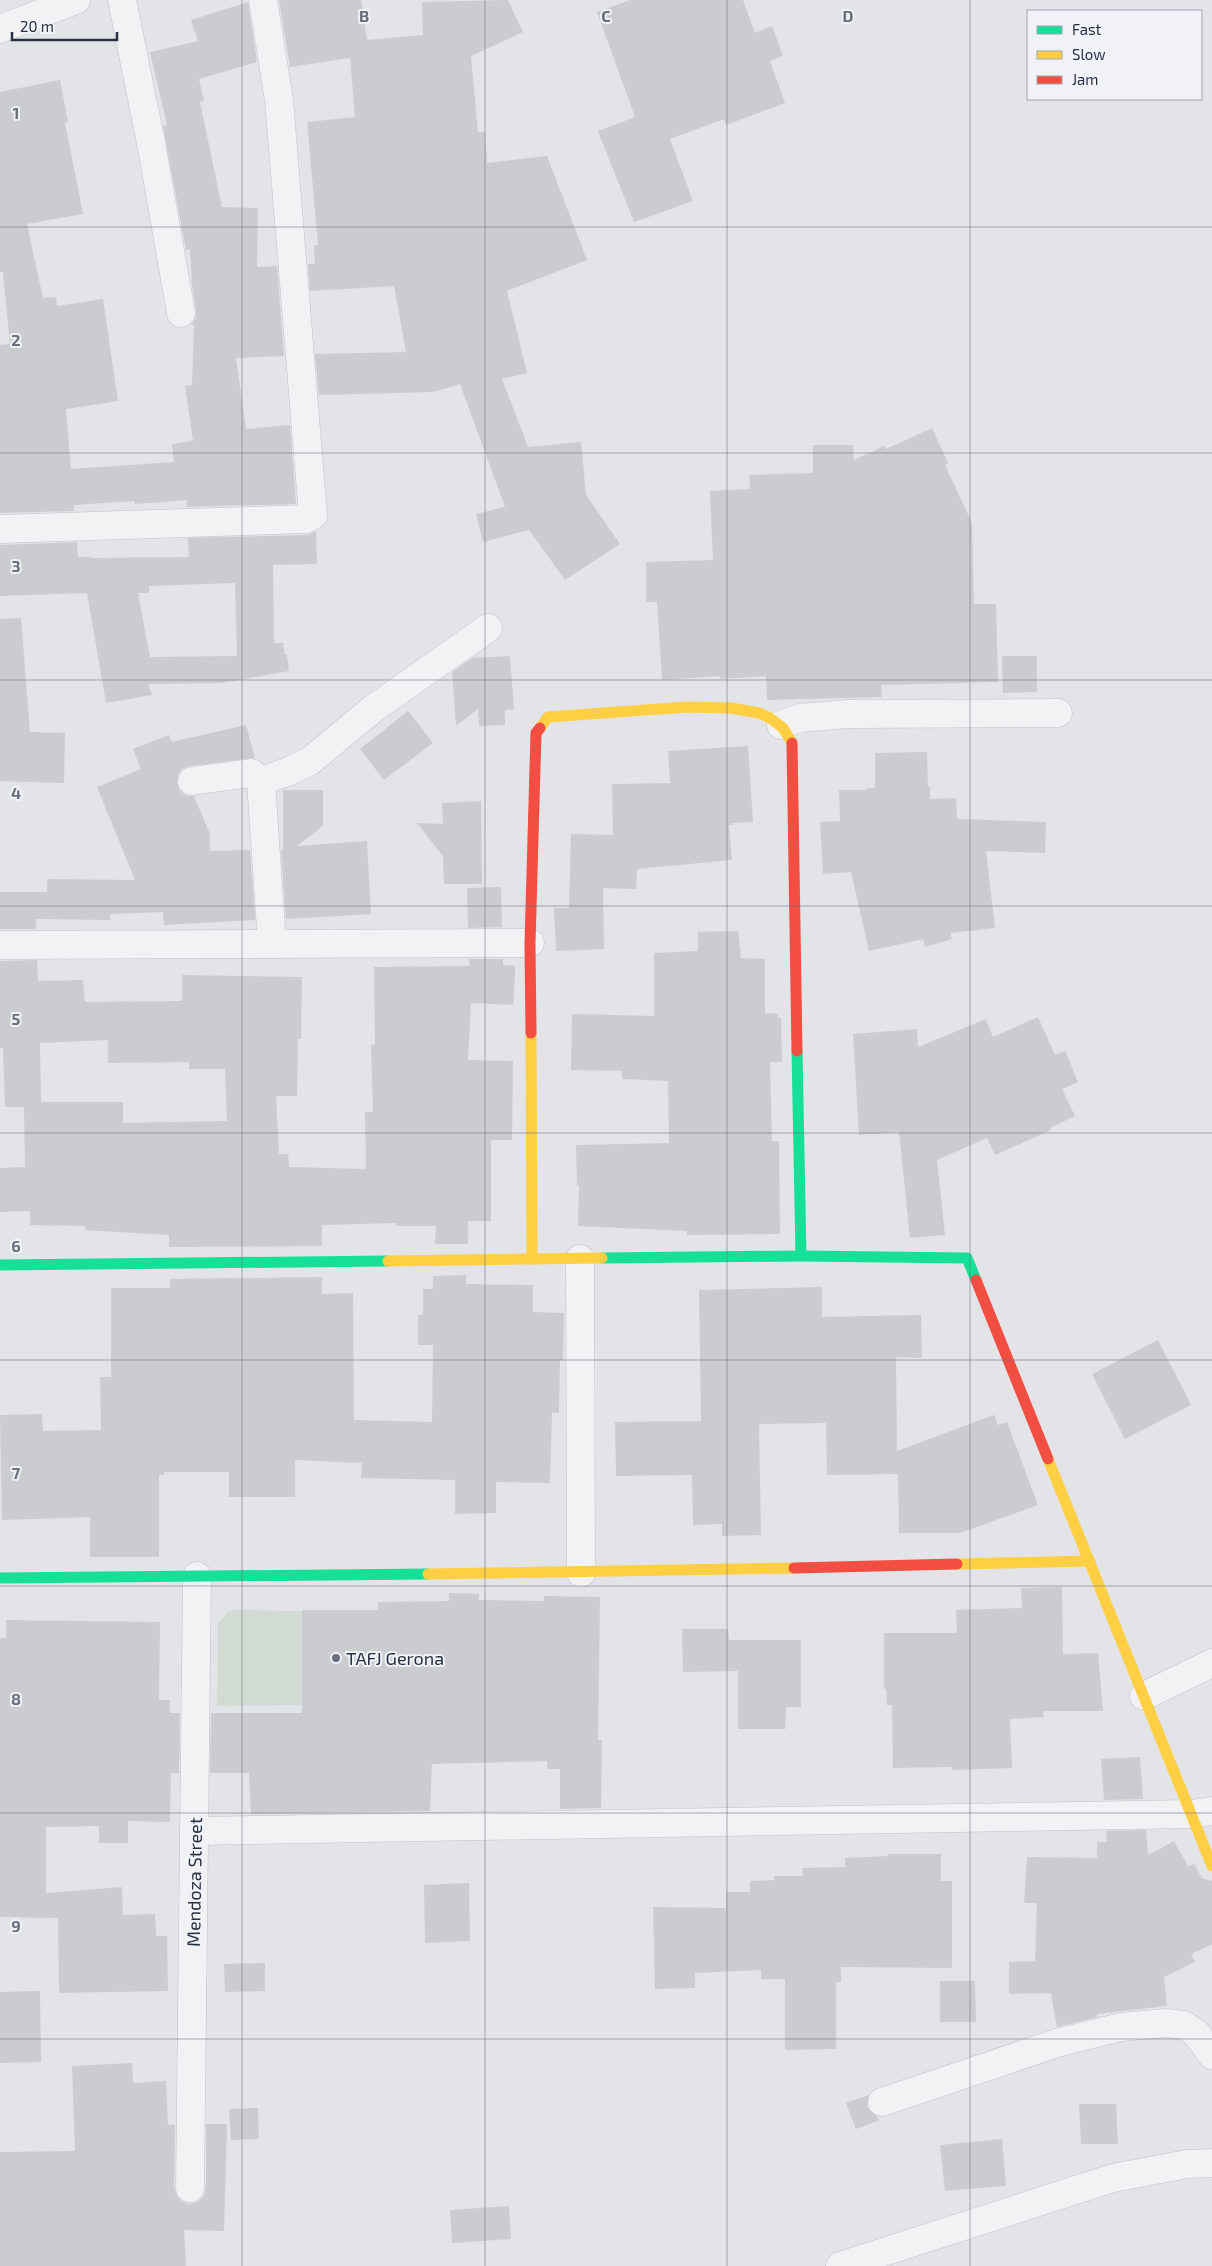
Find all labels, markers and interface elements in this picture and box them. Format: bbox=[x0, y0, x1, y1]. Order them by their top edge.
text: B bbox=[359, 6, 369, 25]
text: C bbox=[601, 6, 611, 25]
text: D bbox=[843, 6, 854, 25]
scale bar bbox=[12, 10, 118, 42]
legend bbox=[1027, 10, 1202, 100]
text: 20 m bbox=[20, 17, 54, 35]
text: Fast bbox=[1072, 20, 1102, 38]
text: Slow bbox=[1072, 45, 1106, 63]
text: Jam bbox=[1072, 70, 1098, 88]
text: 1 bbox=[13, 103, 19, 122]
text: 2 bbox=[11, 330, 21, 349]
text: 3 bbox=[11, 556, 21, 575]
text: 4 bbox=[11, 783, 21, 802]
text: 5 bbox=[12, 1009, 21, 1028]
text: 6 bbox=[11, 1236, 21, 1255]
text: 7 bbox=[12, 1463, 21, 1482]
place label: TAFJ Gerona bbox=[346, 1647, 444, 1669]
marker: TAFJ Gerona bbox=[330, 1652, 342, 1664]
text: 8 bbox=[11, 1689, 21, 1708]
street label: Mendoza Street bbox=[182, 1817, 206, 1947]
text: 9 bbox=[11, 1916, 21, 1935]

